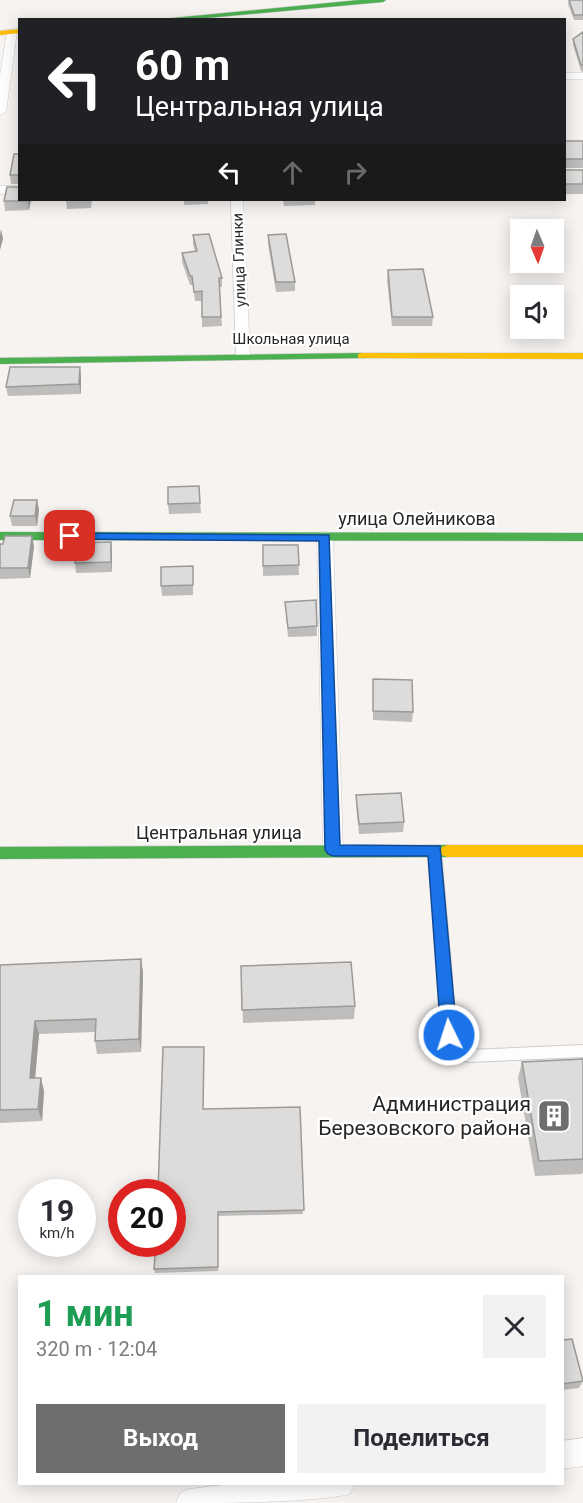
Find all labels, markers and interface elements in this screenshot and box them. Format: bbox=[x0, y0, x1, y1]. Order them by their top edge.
text: 60 m bbox=[135, 41, 230, 90]
icon: left bbox=[36, 42, 114, 120]
text: Центральная улица bbox=[135, 91, 384, 123]
icon: left bbox=[213, 156, 246, 189]
icon: ahead bbox=[276, 156, 309, 189]
icon: right bbox=[339, 156, 372, 189]
street label: улица Глинки bbox=[228, 213, 250, 307]
north arrow bbox=[510, 219, 564, 273]
map controls bbox=[510, 219, 564, 339]
button: sound bbox=[510, 285, 564, 339]
street label: Школьная улица bbox=[232, 330, 350, 348]
street label: улица Олейникова bbox=[338, 508, 496, 529]
pin bbox=[44, 510, 95, 561]
icon: arrive bbox=[53, 519, 86, 552]
street label: Центральная улица bbox=[136, 822, 302, 843]
position arrow bbox=[417, 1003, 481, 1067]
place label: Администрация Березовского района bbox=[318, 1092, 531, 1140]
building icon: Администрация Березовского района bbox=[536, 1098, 572, 1134]
speed limit sign: 20 bbox=[108, 1179, 186, 1257]
text: 19 bbox=[40, 1193, 74, 1228]
text: km/h bbox=[39, 1224, 75, 1242]
text: 1 мин bbox=[36, 1293, 134, 1335]
button: close bbox=[483, 1295, 546, 1358]
text: 320 m · 12:04 bbox=[36, 1337, 157, 1361]
button: Выход bbox=[36, 1404, 285, 1473]
button: Поделиться bbox=[297, 1404, 546, 1473]

